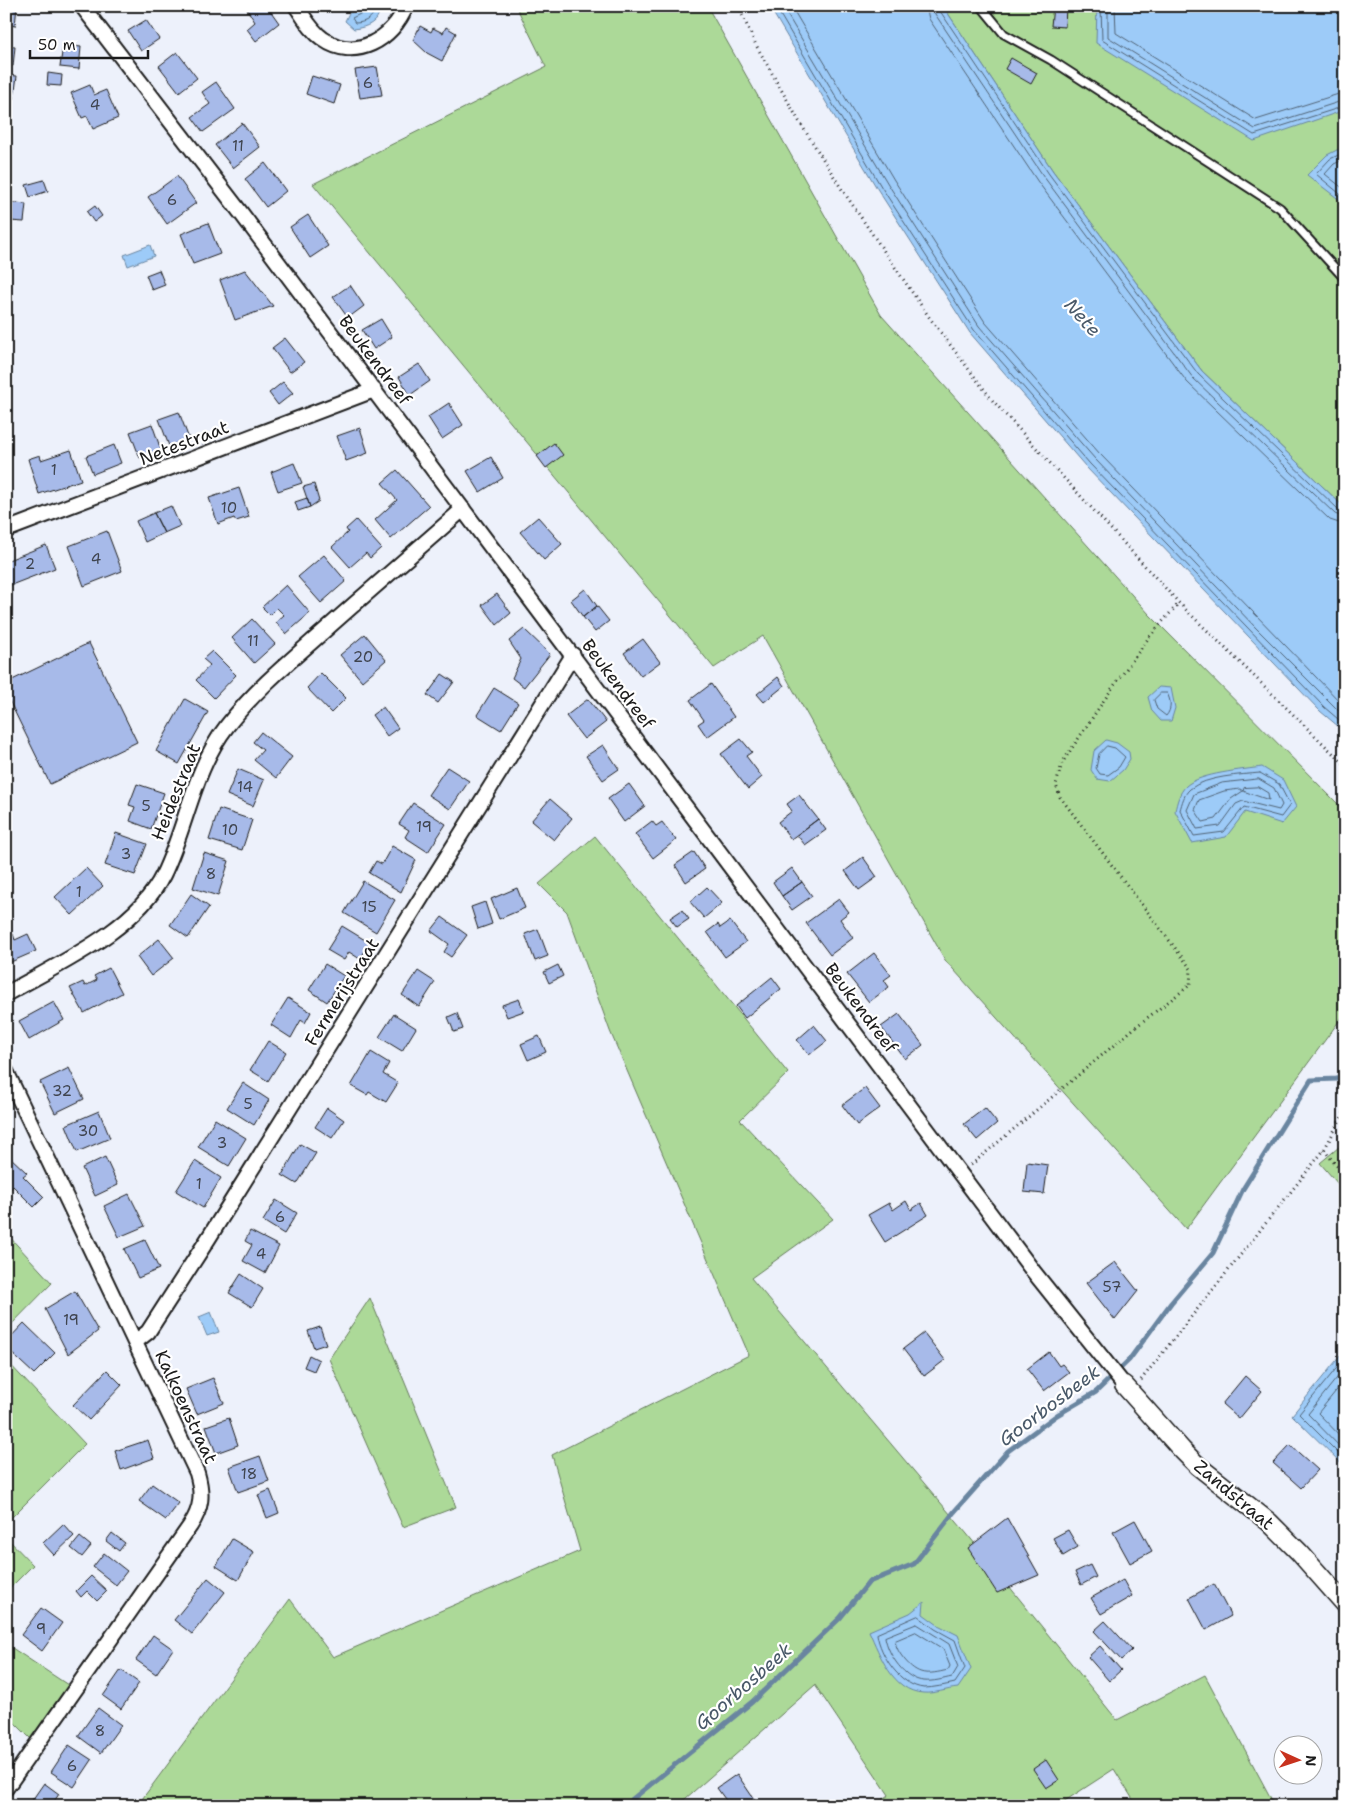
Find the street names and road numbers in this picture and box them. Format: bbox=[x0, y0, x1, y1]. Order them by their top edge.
street label: Beukendreef bbox=[333, 310, 417, 410]
street label: Netestraat bbox=[136, 415, 232, 471]
street label: Beukendreef bbox=[576, 634, 660, 734]
street label: Heidestraat bbox=[146, 740, 206, 844]
street label: Fermerijstraat bbox=[299, 933, 385, 1051]
street label: Beukendreef bbox=[819, 958, 903, 1058]
street label: Kalkoenstraat bbox=[149, 1346, 223, 1468]
street label: Zandstraat bbox=[1189, 1454, 1279, 1536]

